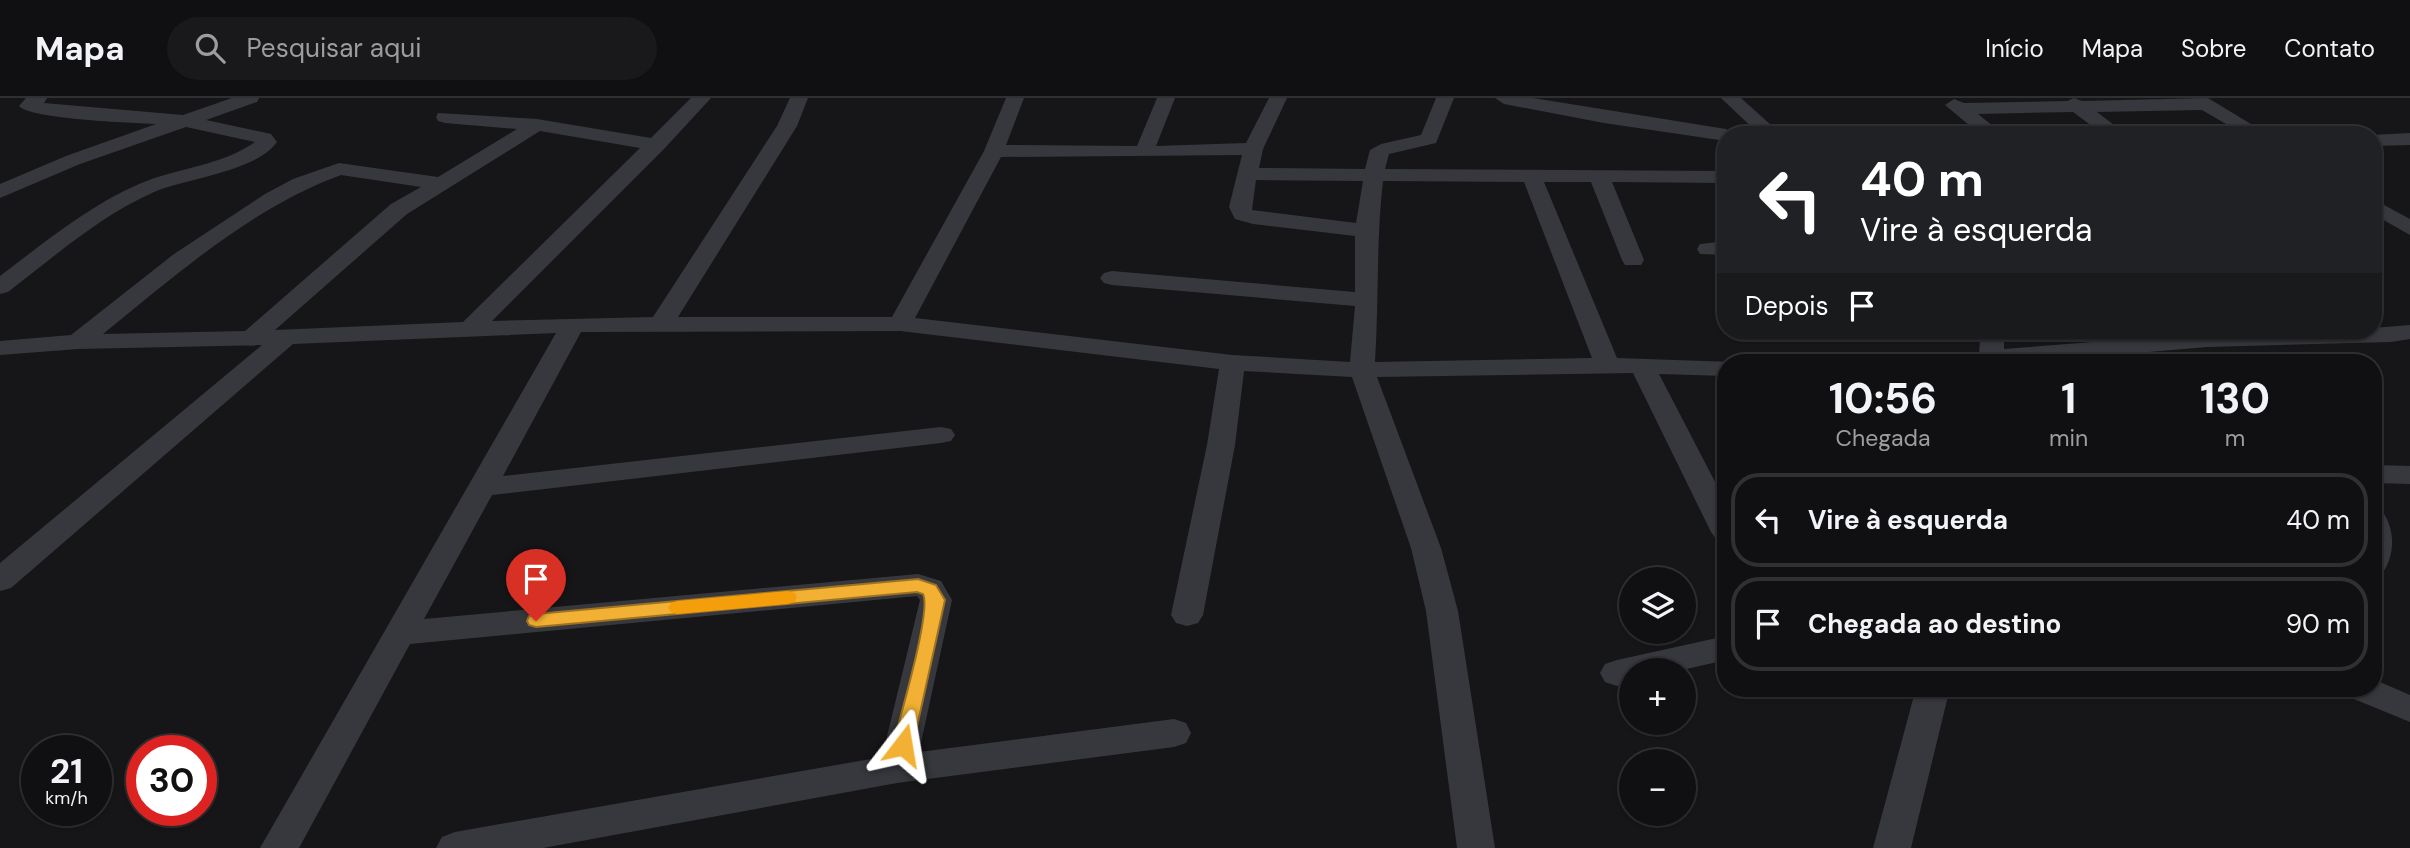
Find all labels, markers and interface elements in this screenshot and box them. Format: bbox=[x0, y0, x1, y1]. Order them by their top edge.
search box bbox=[167, 17, 657, 80]
text: Mapa bbox=[35, 27, 125, 70]
icon: search bbox=[191, 29, 229, 67]
text: Pesquisar aqui bbox=[247, 31, 421, 65]
text: Início bbox=[1985, 33, 2044, 64]
text: Mapa bbox=[2082, 33, 2143, 64]
text: Sobre bbox=[2181, 33, 2246, 64]
text: Contato bbox=[2284, 33, 2375, 64]
text: 40 m bbox=[1860, 147, 1984, 211]
icon: left bbox=[1745, 154, 1836, 245]
text: Vire à esquerda bbox=[1860, 209, 2092, 251]
icon: arrive bbox=[1843, 287, 1881, 325]
text: Depois bbox=[1745, 289, 1829, 323]
text: 10:56 bbox=[1829, 371, 1937, 426]
text: 1 bbox=[2061, 371, 2076, 426]
text: 130 bbox=[2200, 371, 2270, 426]
text: Chegada bbox=[1835, 423, 1930, 453]
text: min bbox=[2049, 423, 2088, 453]
text: m bbox=[2225, 423, 2245, 453]
icon: left bbox=[1749, 501, 1787, 539]
text: Vire à esquerda bbox=[1808, 503, 2008, 537]
text: 40 m bbox=[2286, 503, 2350, 537]
pin bbox=[506, 549, 566, 621]
icon: arrive bbox=[517, 560, 555, 598]
map controls bbox=[1619, 567, 1696, 826]
button: layers bbox=[1619, 567, 1696, 644]
icon: arrive bbox=[1749, 605, 1787, 643]
text: Chegada ao destino bbox=[1808, 607, 2061, 641]
text: 90 m bbox=[2286, 607, 2350, 641]
button: + bbox=[1619, 658, 1696, 735]
position arrow bbox=[866, 708, 940, 782]
speed limit sign: 30 bbox=[126, 735, 217, 826]
text: 21 bbox=[50, 748, 83, 794]
button: − bbox=[1619, 749, 1696, 826]
text: km/h bbox=[45, 786, 88, 810]

